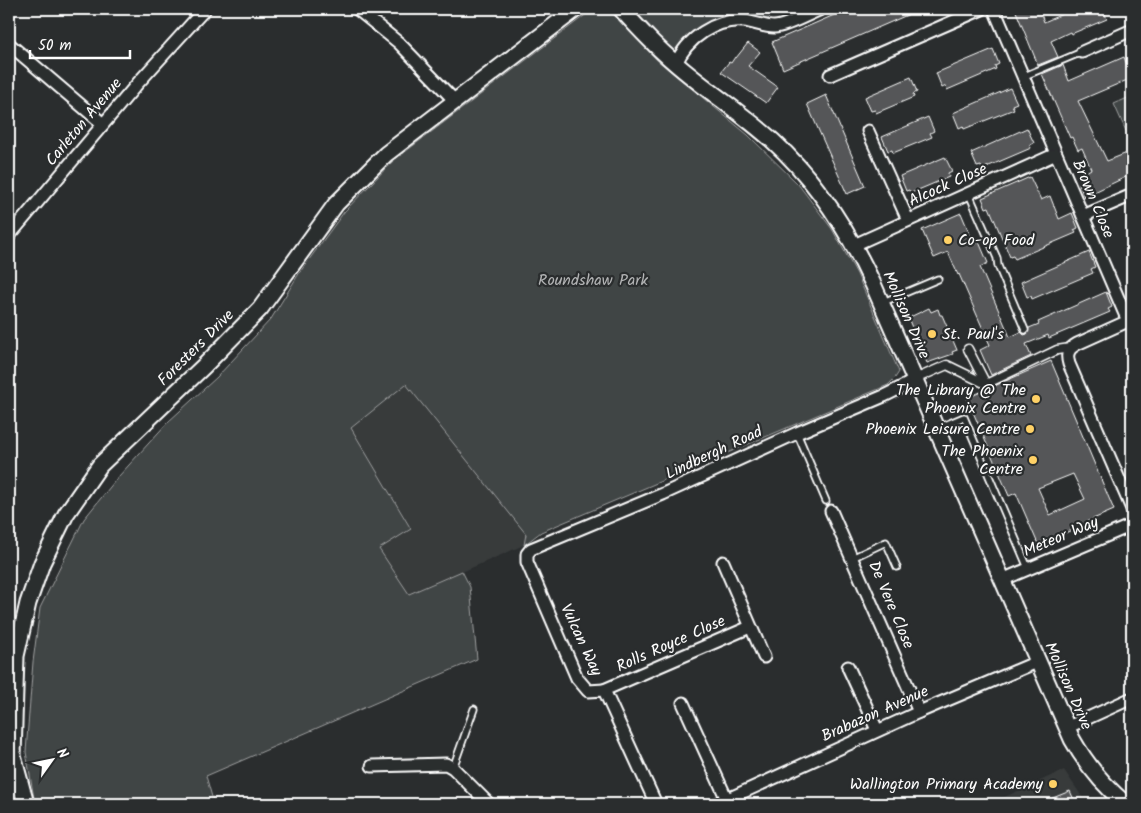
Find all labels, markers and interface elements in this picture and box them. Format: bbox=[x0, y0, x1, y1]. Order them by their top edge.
scale bar bbox=[30, 28, 130, 60]
text: 50 m bbox=[38, 34, 72, 58]
street label: Carleton Avenue bbox=[39, 72, 129, 172]
street label: Brown Close bbox=[1065, 156, 1121, 242]
street label: Alcock Close bbox=[905, 157, 991, 213]
place label: Co-op Food bbox=[958, 228, 1035, 253]
marker: Co-op Food bbox=[942, 234, 954, 246]
street label: Mollison Drive bbox=[875, 267, 937, 363]
park label: Roundshaw Park bbox=[538, 268, 648, 293]
street label: Foresters Drive bbox=[152, 304, 240, 392]
place label: St. Paul's bbox=[942, 322, 1004, 347]
marker: St. Paul's bbox=[926, 328, 938, 340]
place label: The Library @ The Phoenix Centre bbox=[896, 378, 1026, 421]
marker: The Library @ The Phoenix Centre bbox=[1030, 393, 1042, 405]
place label: Phoenix Leisure Centre bbox=[866, 417, 1020, 442]
street label: Lindbergh Road bbox=[661, 419, 768, 486]
marker: Phoenix Leisure Centre bbox=[1024, 423, 1036, 435]
place label: The Phoenix Centre bbox=[941, 439, 1024, 482]
marker: The Phoenix Centre bbox=[1027, 454, 1039, 466]
street label: Meteor Way bbox=[1019, 510, 1103, 564]
street label: De Vere Close bbox=[861, 557, 921, 653]
street label: Vulcan Way bbox=[553, 600, 609, 681]
street label: Rolls Royce Close bbox=[612, 609, 730, 679]
street label: Mollison Drive bbox=[1037, 638, 1099, 734]
street label: Brabazon Avenue bbox=[817, 679, 933, 749]
north arrow bbox=[28, 736, 78, 786]
text: N bbox=[50, 744, 74, 763]
place label: Wallington Primary Academy bbox=[850, 772, 1043, 797]
marker: Wallington Primary Academy bbox=[1047, 778, 1059, 790]

